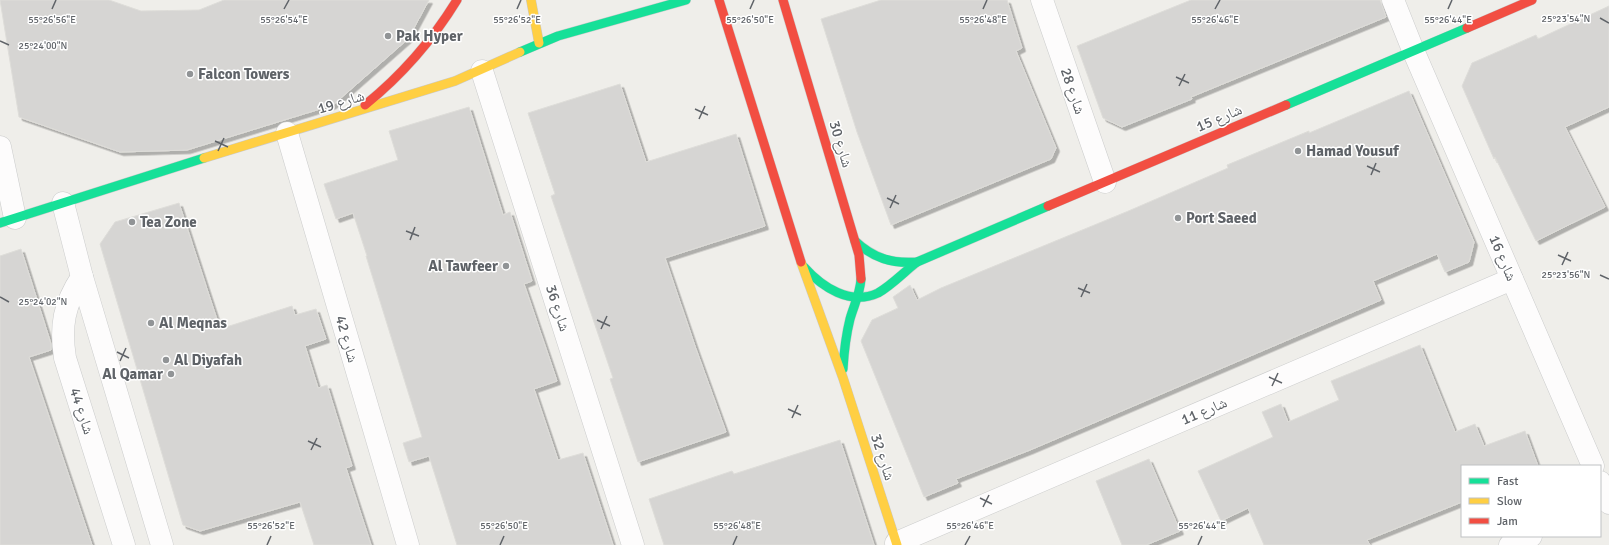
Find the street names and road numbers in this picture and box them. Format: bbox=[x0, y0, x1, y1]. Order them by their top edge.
street label: شارع 28 bbox=[1056, 65, 1089, 117]
street label: شارع 19 bbox=[315, 86, 367, 119]
street label: شارع 15 bbox=[1193, 100, 1245, 137]
street label: شارع 30 bbox=[824, 118, 857, 170]
street label: شارع 16 bbox=[1484, 232, 1521, 284]
street label: شارع 36 bbox=[541, 282, 574, 334]
street label: شارع 42 bbox=[331, 313, 362, 365]
street label: شارع 44 bbox=[65, 385, 98, 437]
street label: شارع 11 bbox=[1178, 393, 1230, 430]
street label: شارع 32 bbox=[866, 431, 899, 483]

